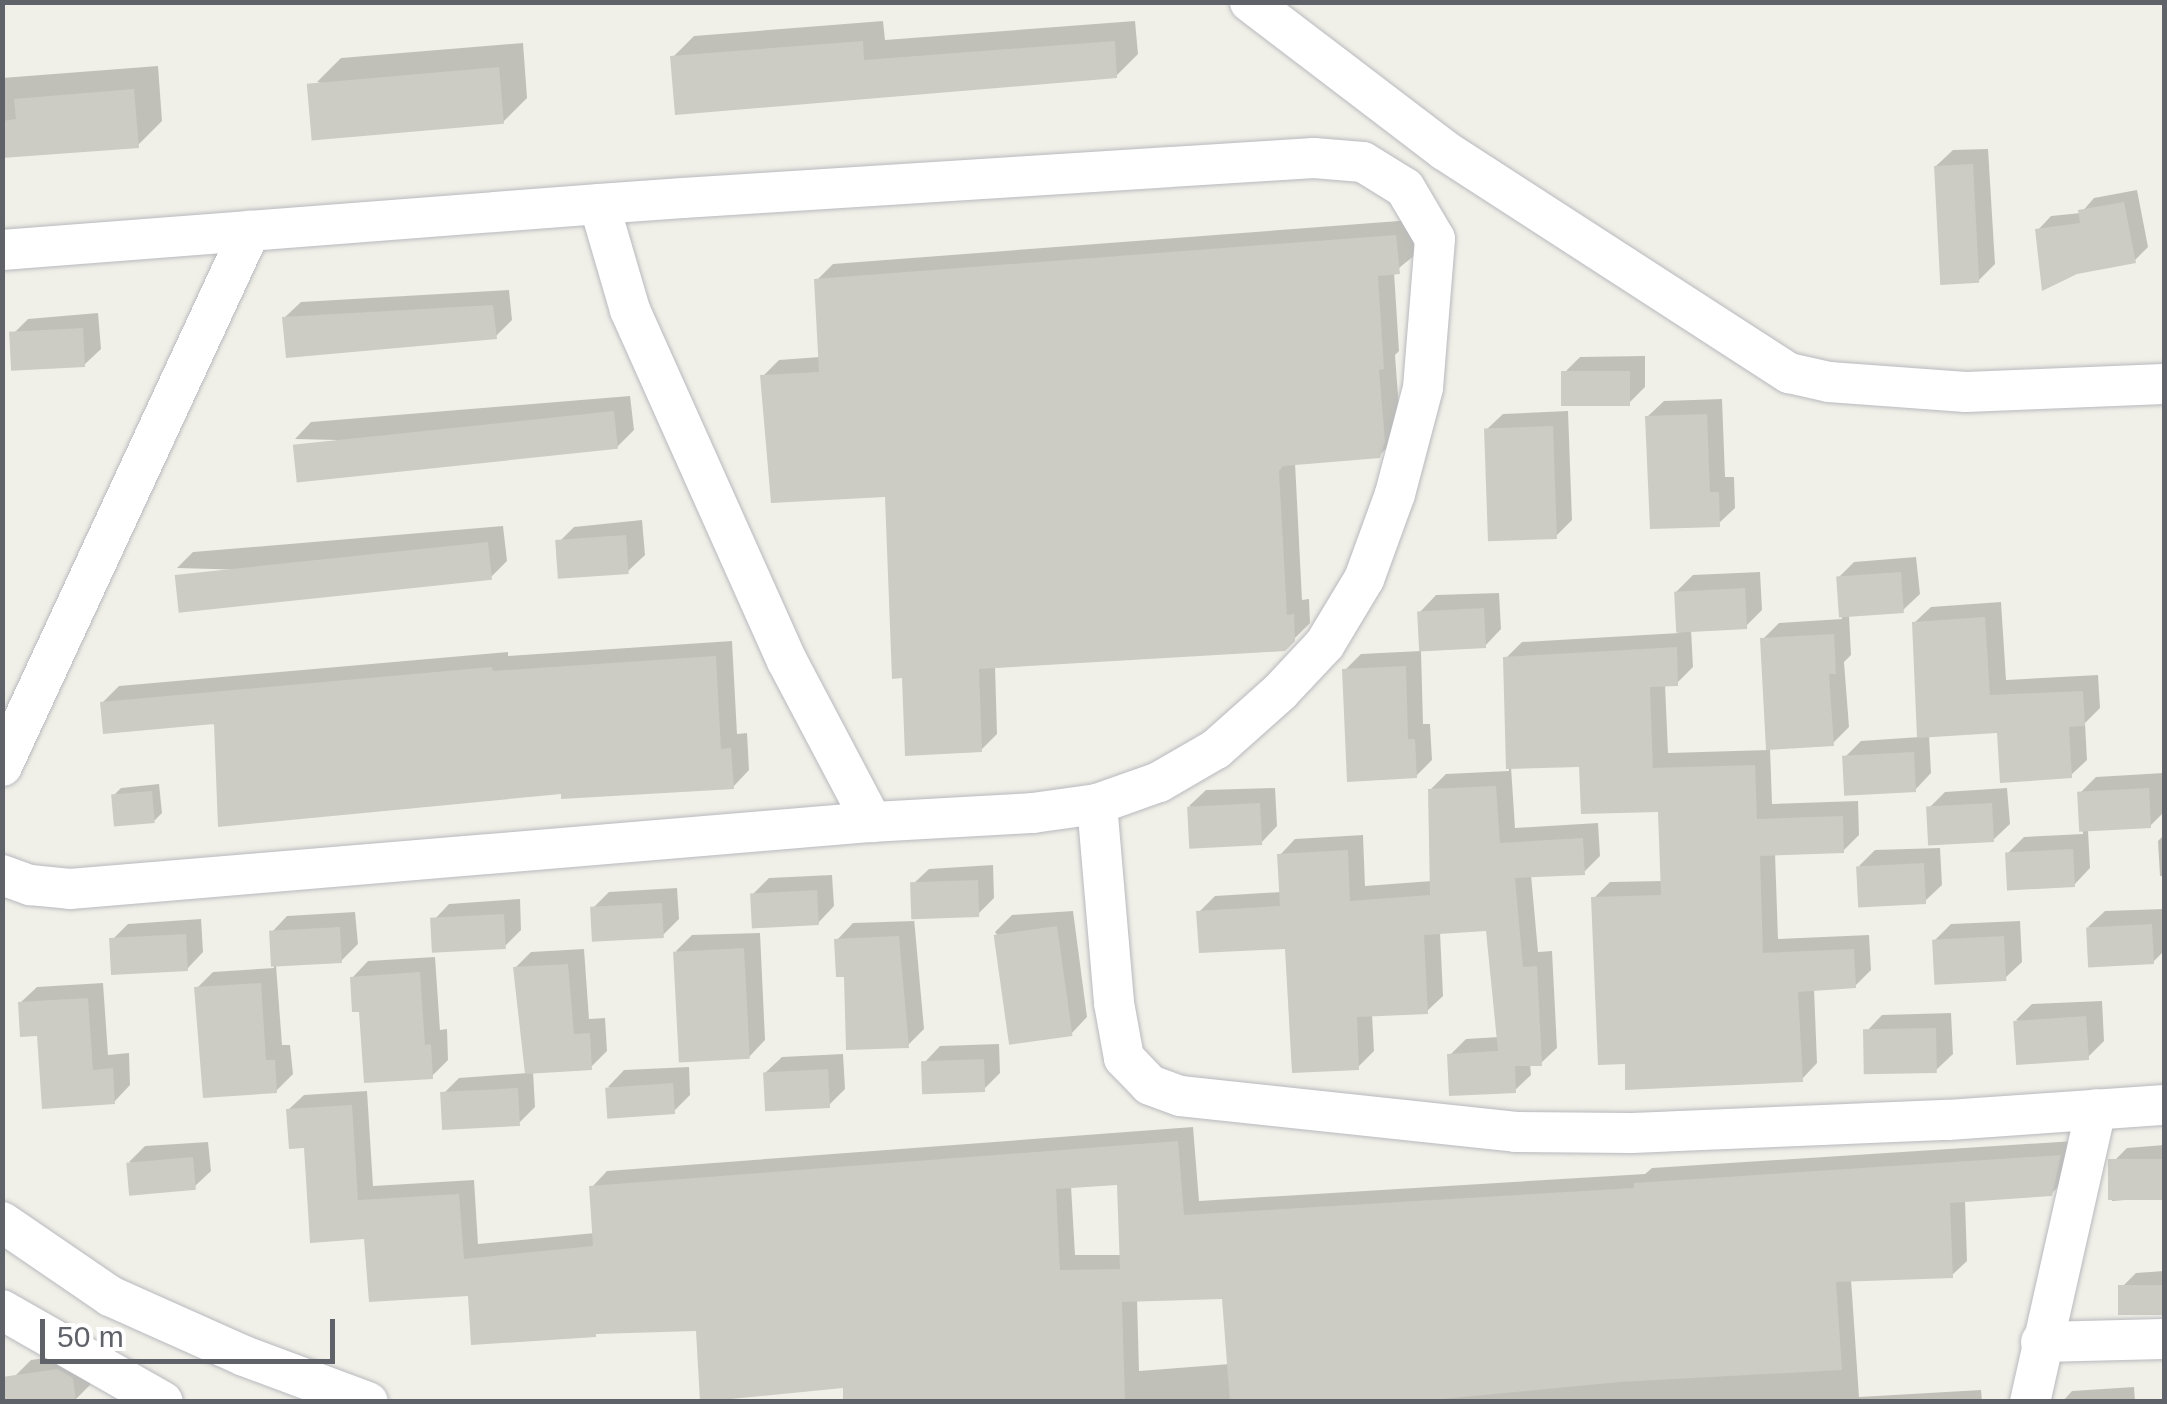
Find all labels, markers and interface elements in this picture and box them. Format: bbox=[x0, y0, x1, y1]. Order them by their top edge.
scale bar bbox=[45, 1299, 340, 1361]
text: 50 m bbox=[57, 1320, 124, 1353]

